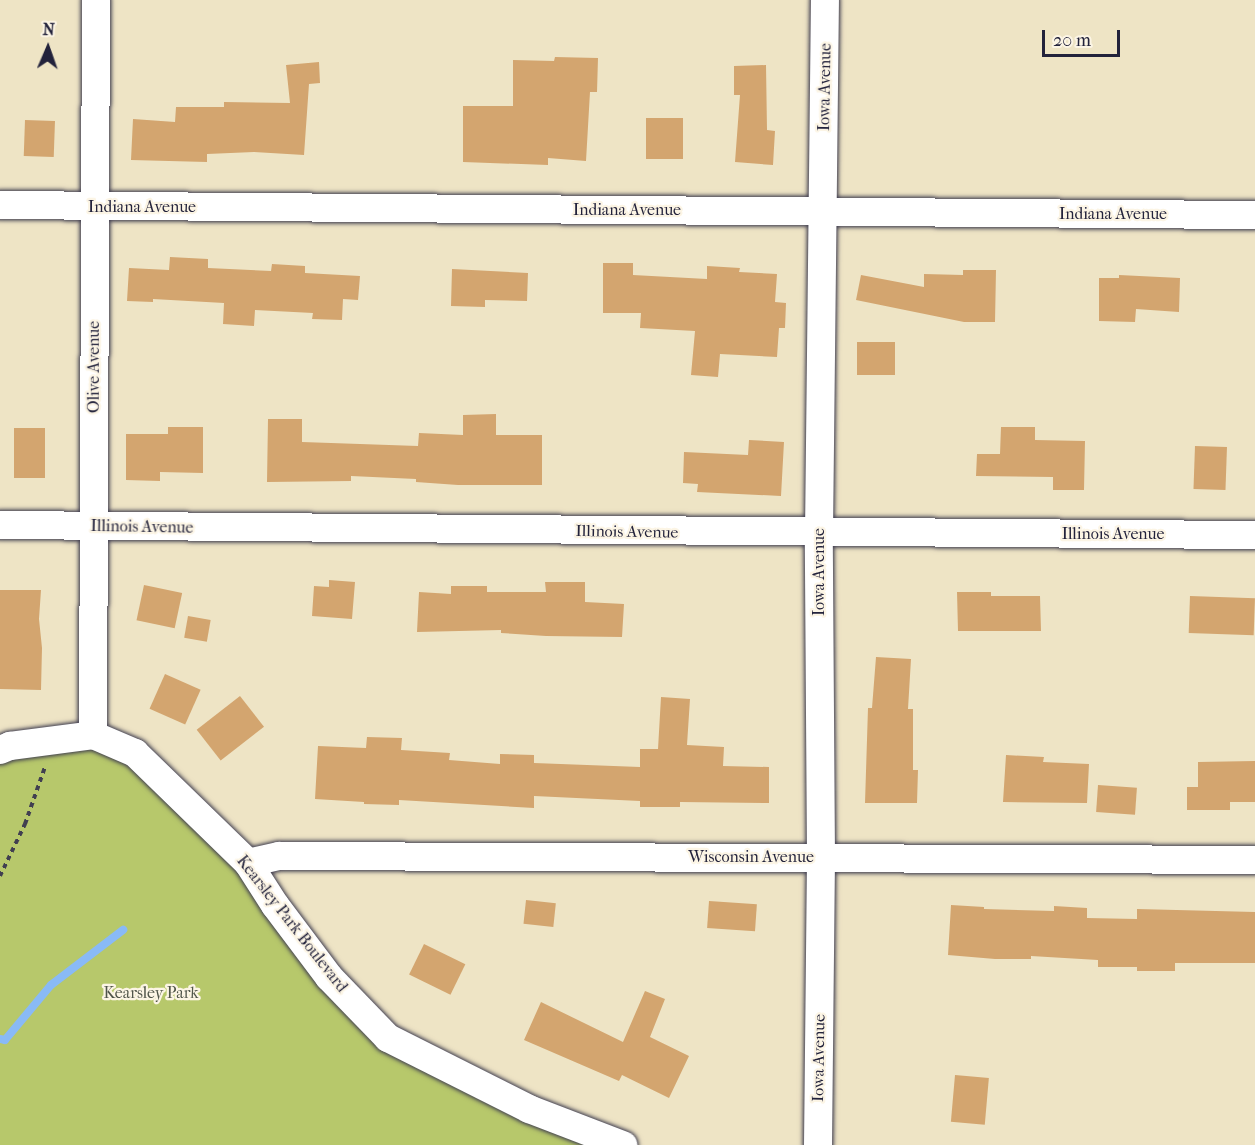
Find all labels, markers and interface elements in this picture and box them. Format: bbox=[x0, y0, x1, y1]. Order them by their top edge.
north arrow bbox=[18, 18, 78, 78]
scale bar bbox=[1045, 18, 1123, 56]
text: N bbox=[42, 20, 55, 39]
text: 20 m bbox=[1053, 30, 1091, 51]
street label: Iowa Avenue bbox=[815, 43, 835, 131]
street label: Indiana Avenue bbox=[88, 197, 196, 217]
street label: Indiana Avenue bbox=[573, 200, 681, 220]
street label: Indiana Avenue bbox=[1059, 204, 1167, 224]
street label: Olive Avenue bbox=[84, 321, 104, 413]
street label: Illinois Avenue bbox=[90, 517, 194, 537]
street label: Illinois Avenue bbox=[575, 522, 679, 542]
street label: Illinois Avenue bbox=[1062, 524, 1164, 544]
street label: Iowa Avenue bbox=[809, 528, 829, 616]
street label: Wisconsin Avenue bbox=[688, 847, 814, 867]
street label: Kearsley Park Boulevard bbox=[233, 852, 351, 996]
park label: Kearsley Park bbox=[103, 983, 199, 1003]
street label: Iowa Avenue bbox=[809, 1014, 829, 1102]

